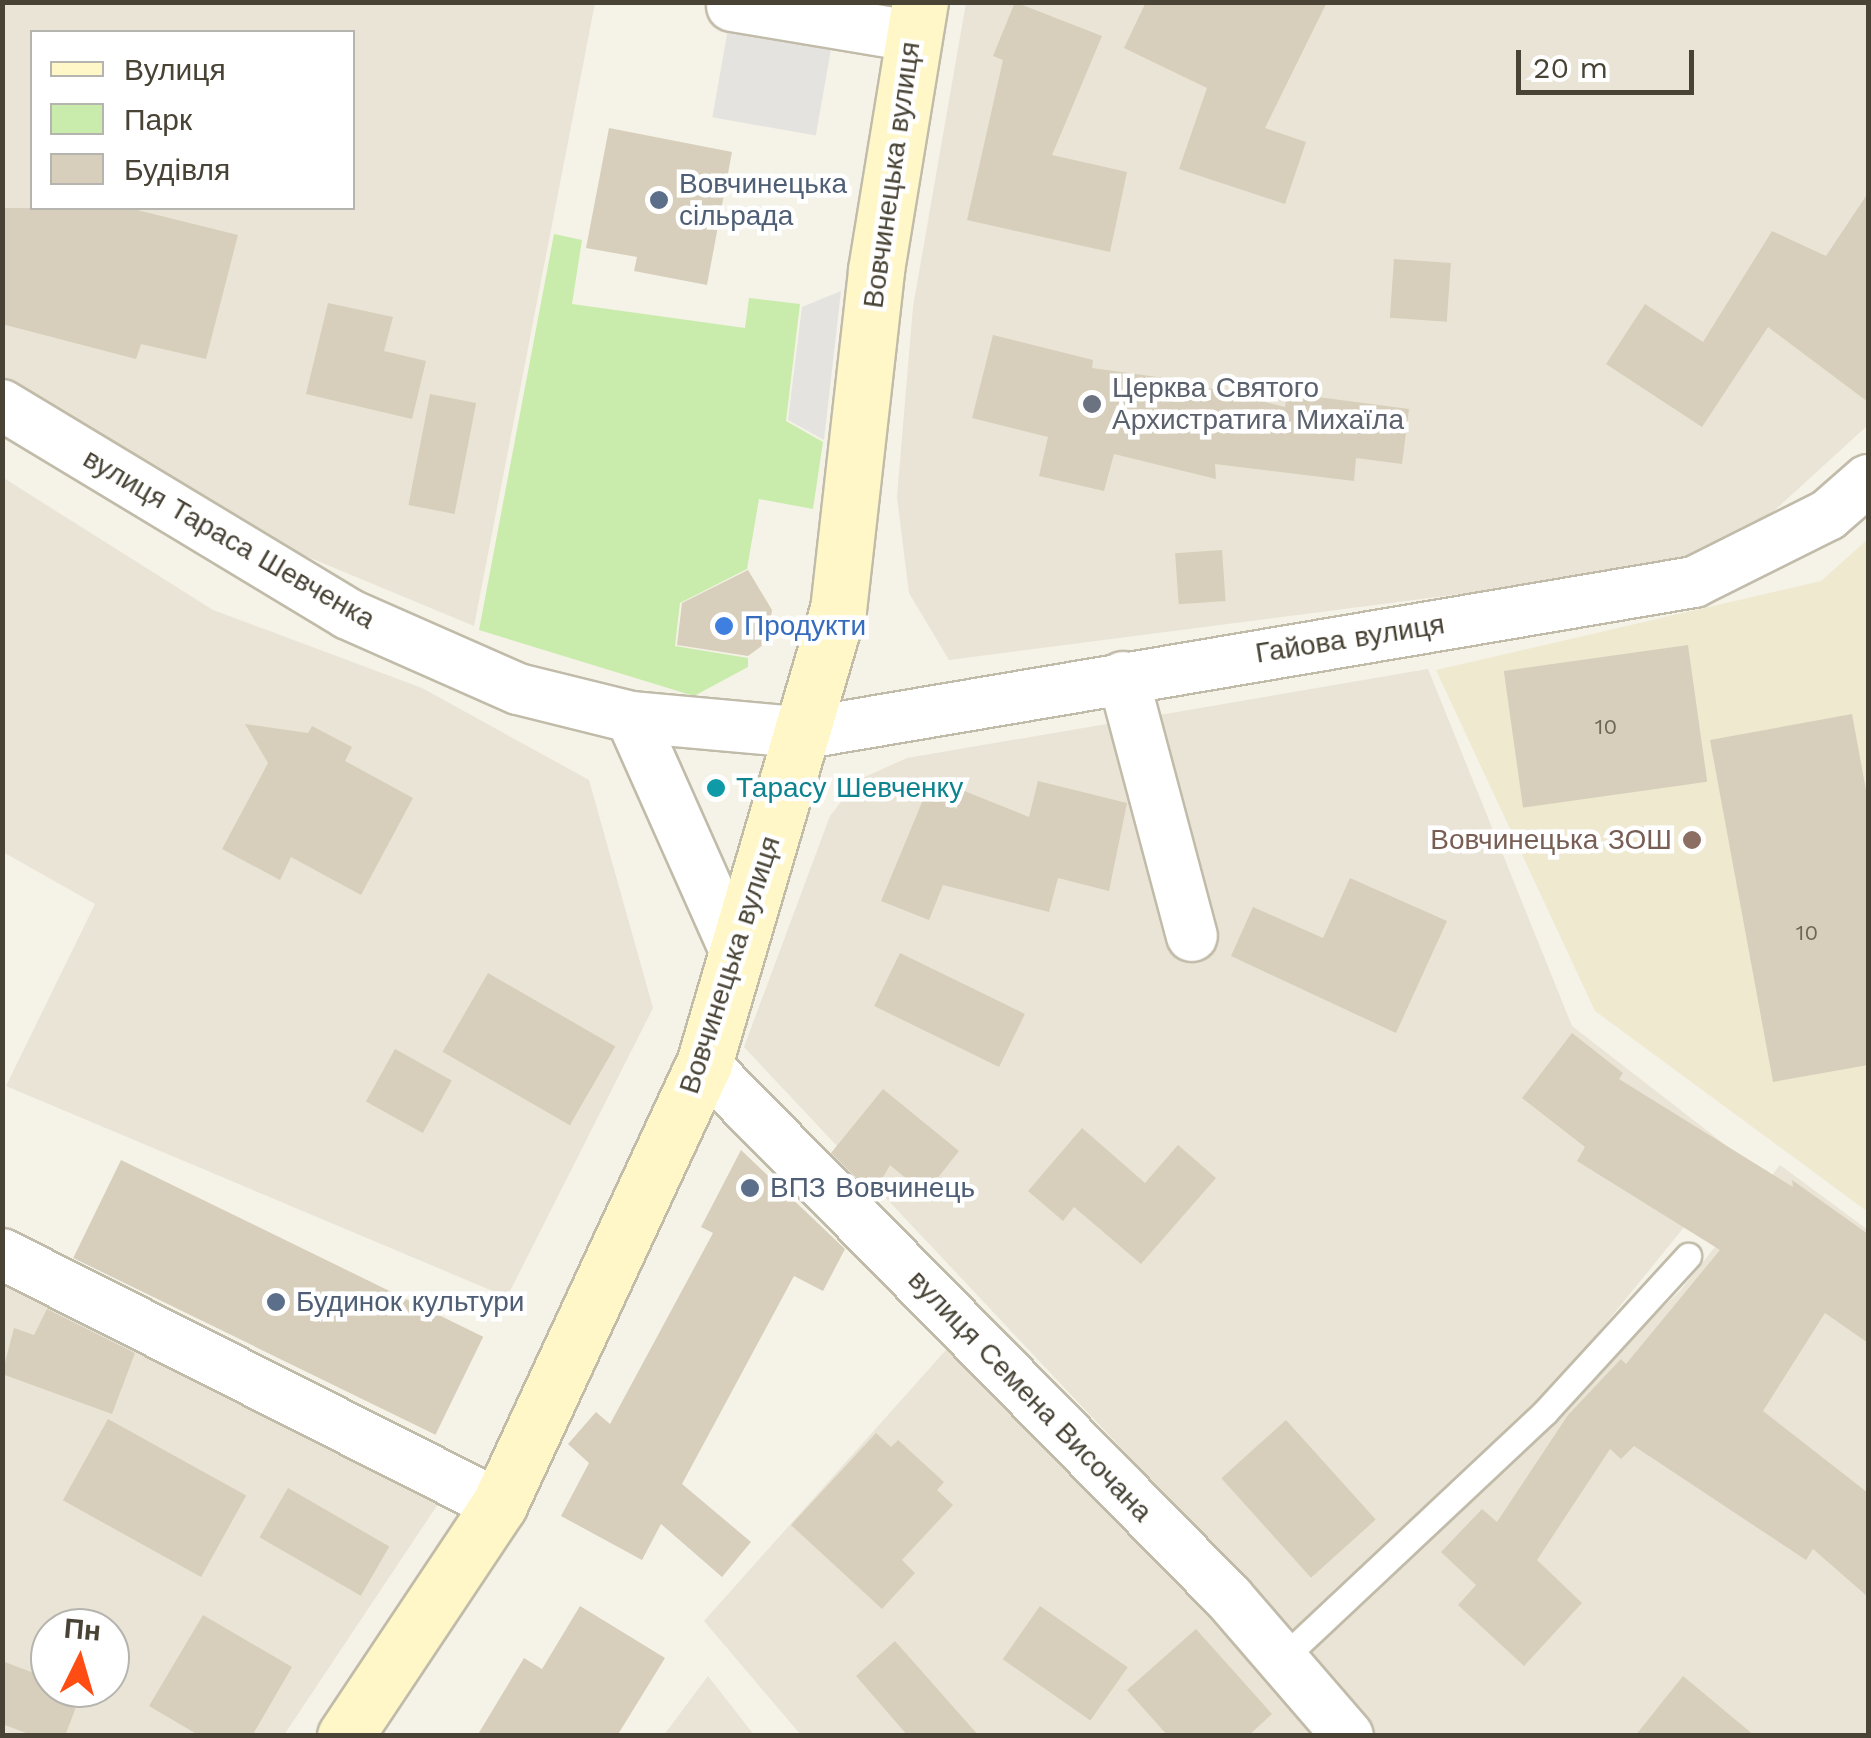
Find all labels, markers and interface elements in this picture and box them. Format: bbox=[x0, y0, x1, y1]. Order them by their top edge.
legend bbox=[30, 30, 355, 210]
scale bar bbox=[1521, 30, 1698, 92]
street label: Вовчинецька вулиця bbox=[857, 40, 927, 310]
text: 20 m bbox=[1533, 50, 1608, 85]
text: Вулиця bbox=[124, 52, 226, 87]
text: Парк bbox=[124, 102, 192, 137]
text: Будівля bbox=[124, 152, 230, 187]
place label: Вовчинецька сільрада bbox=[679, 167, 847, 233]
marker: Вовчинецька сільрада bbox=[648, 189, 670, 211]
place label: Церква Святого Архистратига Михаїла bbox=[1112, 371, 1404, 437]
marker: Церква Святого Архистратига Михаїла bbox=[1081, 393, 1103, 415]
street label: вулиця Тараса Шевченка bbox=[77, 442, 381, 636]
street label: Гайова вулиця bbox=[1253, 607, 1447, 671]
place label: Продукти bbox=[744, 609, 866, 643]
marker: Продукти bbox=[713, 615, 735, 637]
house number: 10 bbox=[1595, 714, 1617, 740]
place label: Тарасу Шевченку bbox=[736, 771, 963, 805]
marker: Тарасу Шевченку bbox=[705, 777, 727, 799]
place label: Вовчинецька ЗОШ bbox=[1430, 823, 1672, 857]
marker: Вовчинецька ЗОШ bbox=[1681, 829, 1703, 851]
street label: Вовчинецька вулиця bbox=[673, 832, 787, 1098]
house number: 10 bbox=[1796, 920, 1818, 946]
place label: ВПЗ Вовчинець bbox=[770, 1171, 975, 1205]
marker: ВПЗ Вовчинець bbox=[739, 1177, 761, 1199]
street label: вулиця Семена Височана bbox=[901, 1263, 1159, 1529]
place label: Будинок культури bbox=[296, 1285, 524, 1319]
marker: Будинок культури bbox=[265, 1291, 287, 1313]
north arrow bbox=[30, 1608, 130, 1708]
text: Пн bbox=[63, 1612, 102, 1648]

